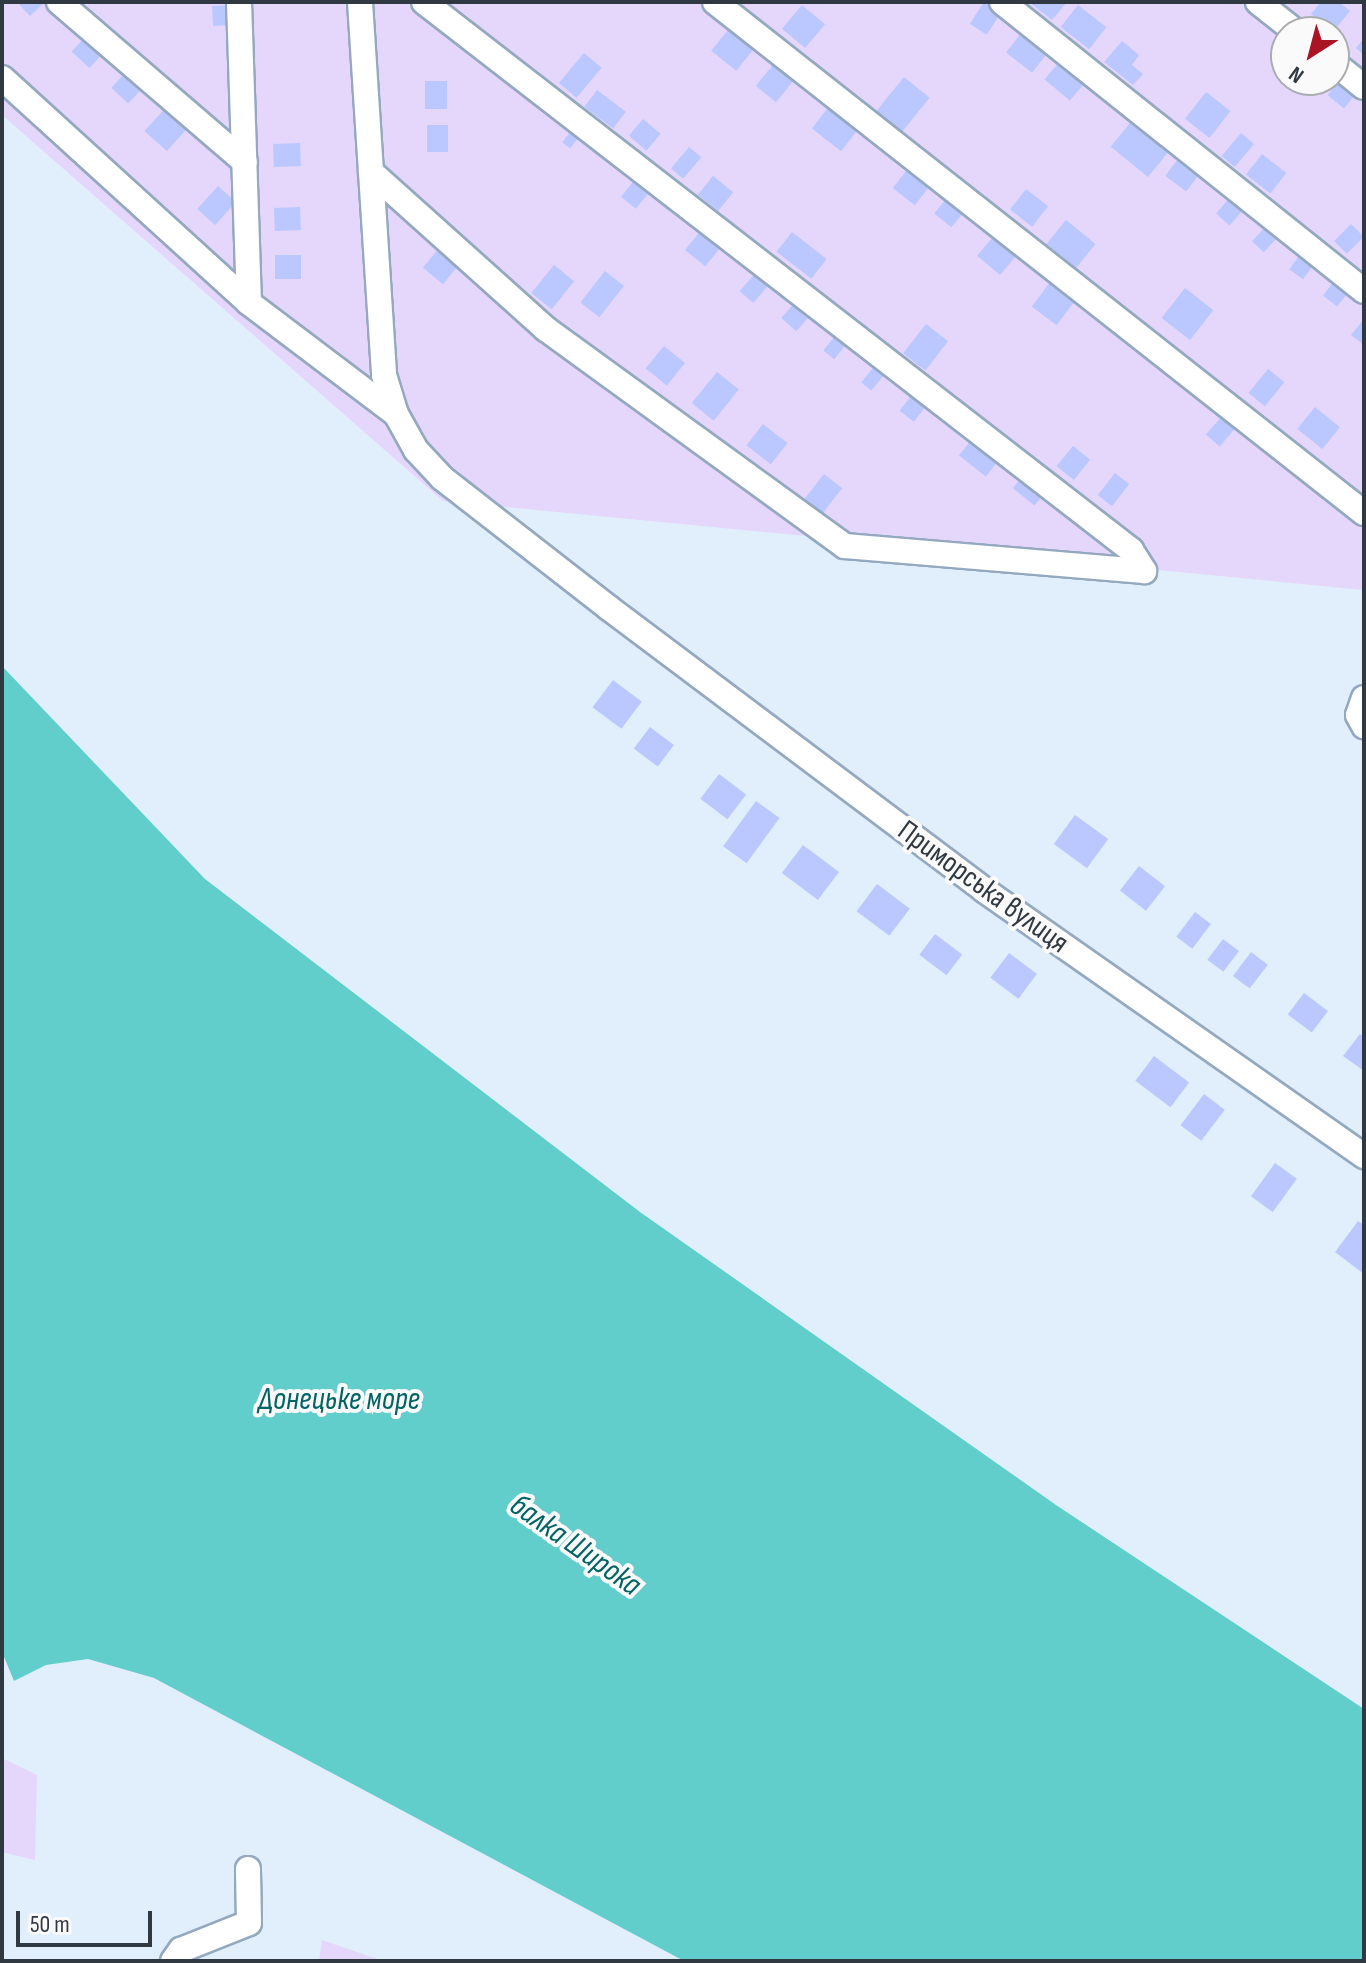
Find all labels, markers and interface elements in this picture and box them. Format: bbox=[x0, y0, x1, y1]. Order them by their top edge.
north arrow bbox=[1270, 16, 1350, 96]
text: N bbox=[1284, 60, 1309, 89]
street label: Приморська вулиця bbox=[891, 813, 1075, 961]
water label: Донецьке море bbox=[258, 1381, 420, 1419]
water label: балка Широка bbox=[502, 1487, 648, 1605]
scale bar bbox=[20, 1895, 156, 1945]
text: 50 m bbox=[30, 1910, 70, 1939]

